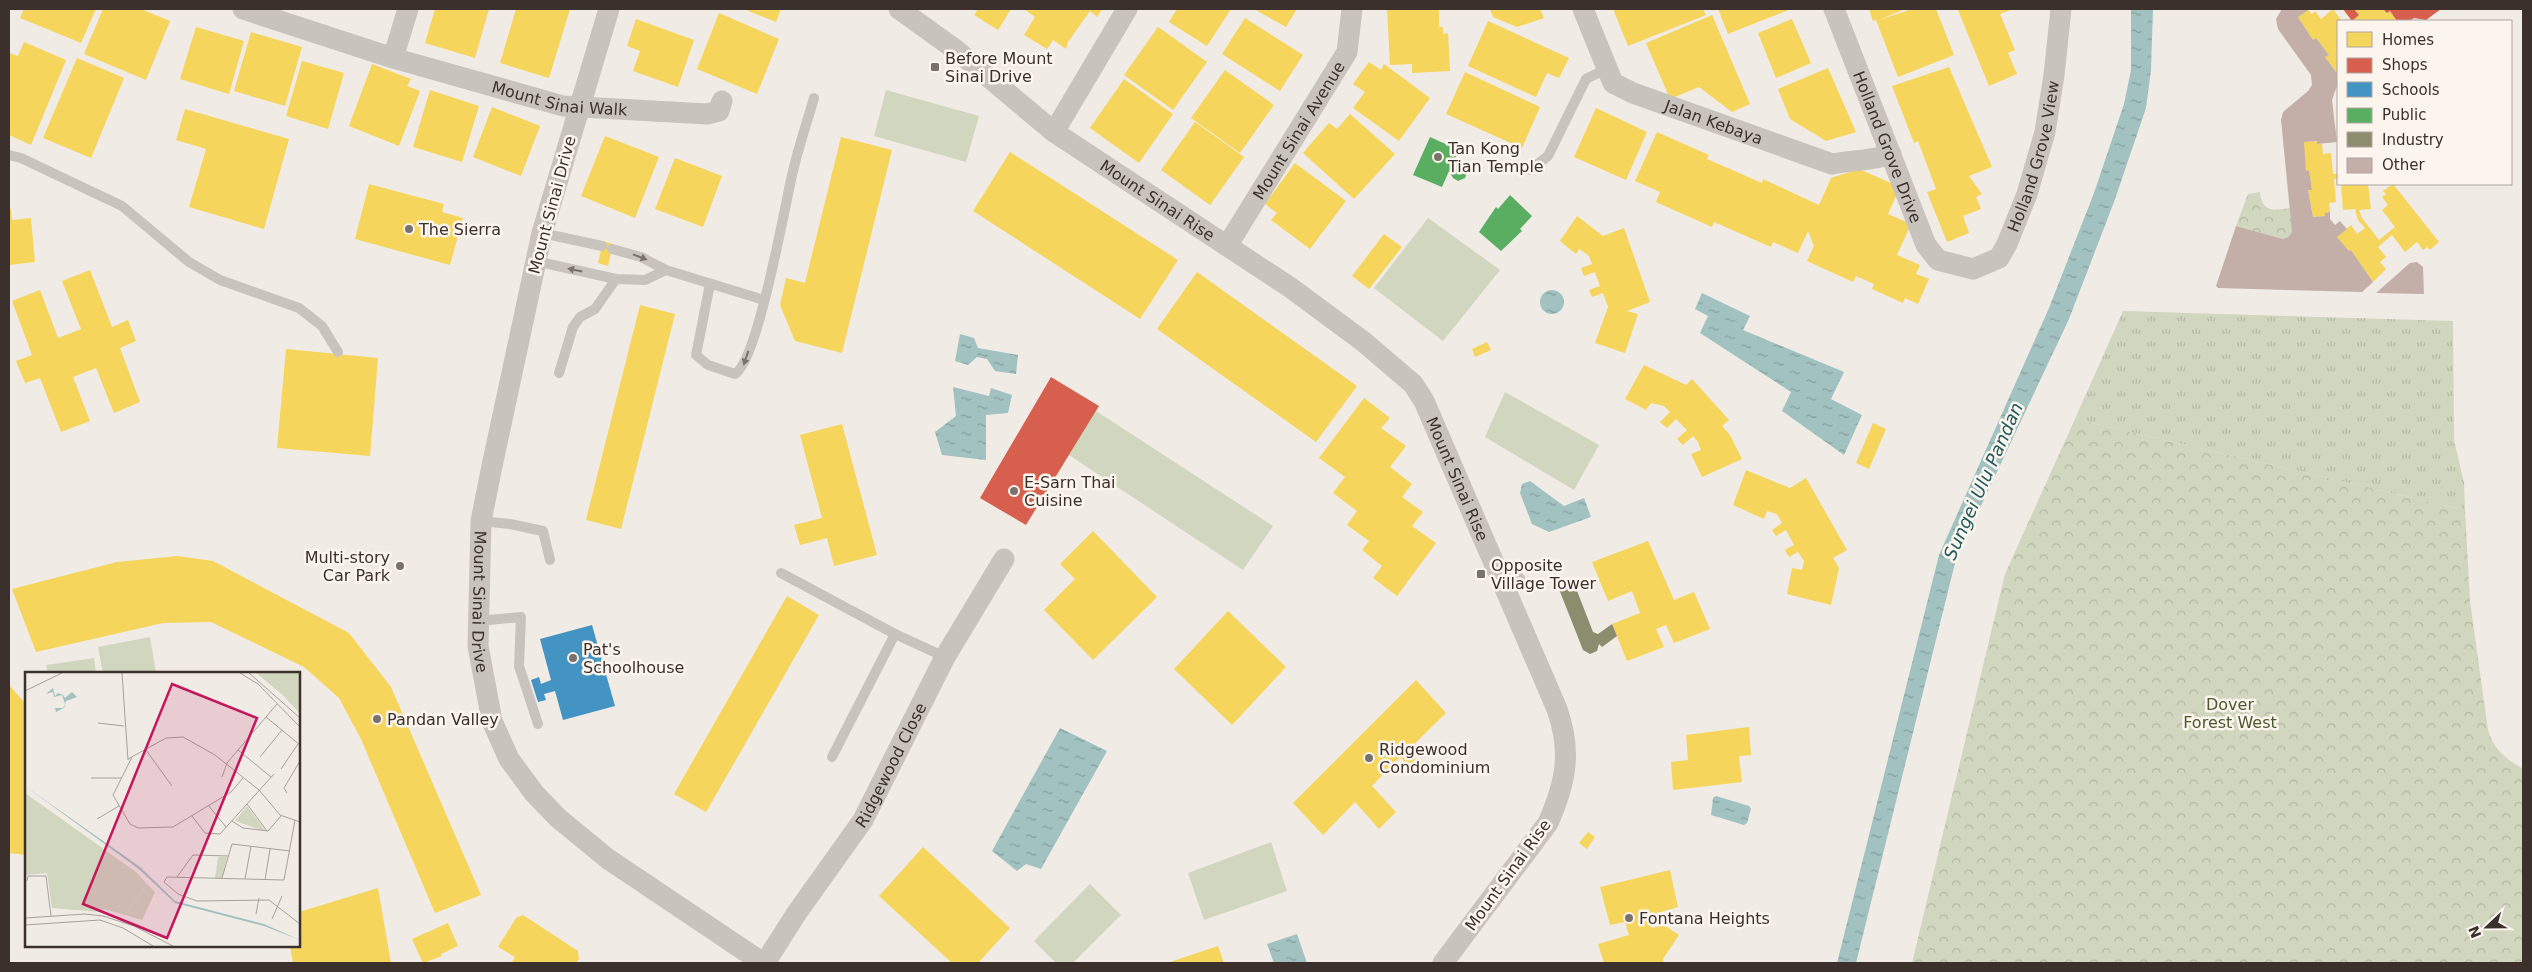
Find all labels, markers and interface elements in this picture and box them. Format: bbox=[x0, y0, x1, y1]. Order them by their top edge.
legend bbox=[2337, 20, 2512, 185]
text: Homes bbox=[2382, 31, 2434, 49]
place label: Before Mount Sinai Drive bbox=[945, 49, 1053, 86]
text: Shops bbox=[2382, 56, 2428, 74]
street label: Mount Sinai Avenue bbox=[1249, 58, 1348, 203]
marker: Before Mount Sinai Drive bbox=[929, 61, 941, 73]
street label: Holland Grove Drive bbox=[1850, 68, 1926, 226]
street label: Mount Sinai Walk bbox=[490, 77, 629, 119]
street label: Holland Grove View bbox=[2003, 79, 2062, 235]
text: Schools bbox=[2382, 81, 2440, 99]
street label: Jalan Kebaya bbox=[1661, 95, 1765, 148]
text: Public bbox=[2382, 106, 2426, 124]
text: Industry bbox=[2382, 131, 2444, 149]
street label: Mount Sinai Drive bbox=[524, 134, 580, 276]
place label: Tan Kong Tian Temple bbox=[1447, 139, 1544, 176]
marker: Tan Kong Tian Temple bbox=[1432, 151, 1444, 163]
street label: Mount Sinai Rise bbox=[1097, 156, 1218, 245]
text: Other bbox=[2382, 156, 2425, 174]
place label: The Sierra bbox=[418, 220, 501, 239]
marker: The Sierra bbox=[403, 223, 415, 235]
one-way arrow bbox=[633, 253, 648, 261]
one-way arrow bbox=[568, 266, 583, 274]
one-way arrow bbox=[742, 351, 750, 366]
water label: Sungei Ulu Pandan bbox=[1939, 399, 2027, 563]
street label: Mount Sinai Rise bbox=[1422, 414, 1493, 544]
place label: E-Sarn Thai Cuisine bbox=[1024, 473, 1116, 510]
marker: E-Sarn Thai Cuisine bbox=[1008, 485, 1020, 497]
street label: Mount Sinai Drive bbox=[468, 531, 492, 674]
place label: Multi-story Car Park bbox=[305, 548, 391, 585]
place label: Opposite Village Tower bbox=[1491, 556, 1597, 593]
marker: Multi-story Car Park bbox=[394, 560, 406, 572]
marker: Opposite Village Tower bbox=[1475, 568, 1487, 580]
place label: Pat's Schoolhouse bbox=[583, 640, 684, 677]
marker: Pat's Schoolhouse bbox=[567, 652, 579, 664]
inset map bbox=[25, 672, 300, 947]
park label: Dover Forest West bbox=[2183, 695, 2277, 732]
street label: Ridgewood Close bbox=[851, 699, 930, 831]
place label: Pandan Valley bbox=[387, 710, 499, 729]
marker: Pandan Valley bbox=[371, 713, 383, 725]
place label: Ridgewood Condominium bbox=[1379, 740, 1490, 777]
marker: Ridgewood Condominium bbox=[1363, 752, 1375, 764]
street label: Mount Sinai Rise bbox=[1461, 816, 1555, 934]
north arrow bbox=[2462, 902, 2512, 952]
place label: Fontana Heights bbox=[1639, 909, 1770, 928]
marker: Fontana Heights bbox=[1623, 912, 1635, 924]
text: N bbox=[2465, 923, 2485, 940]

